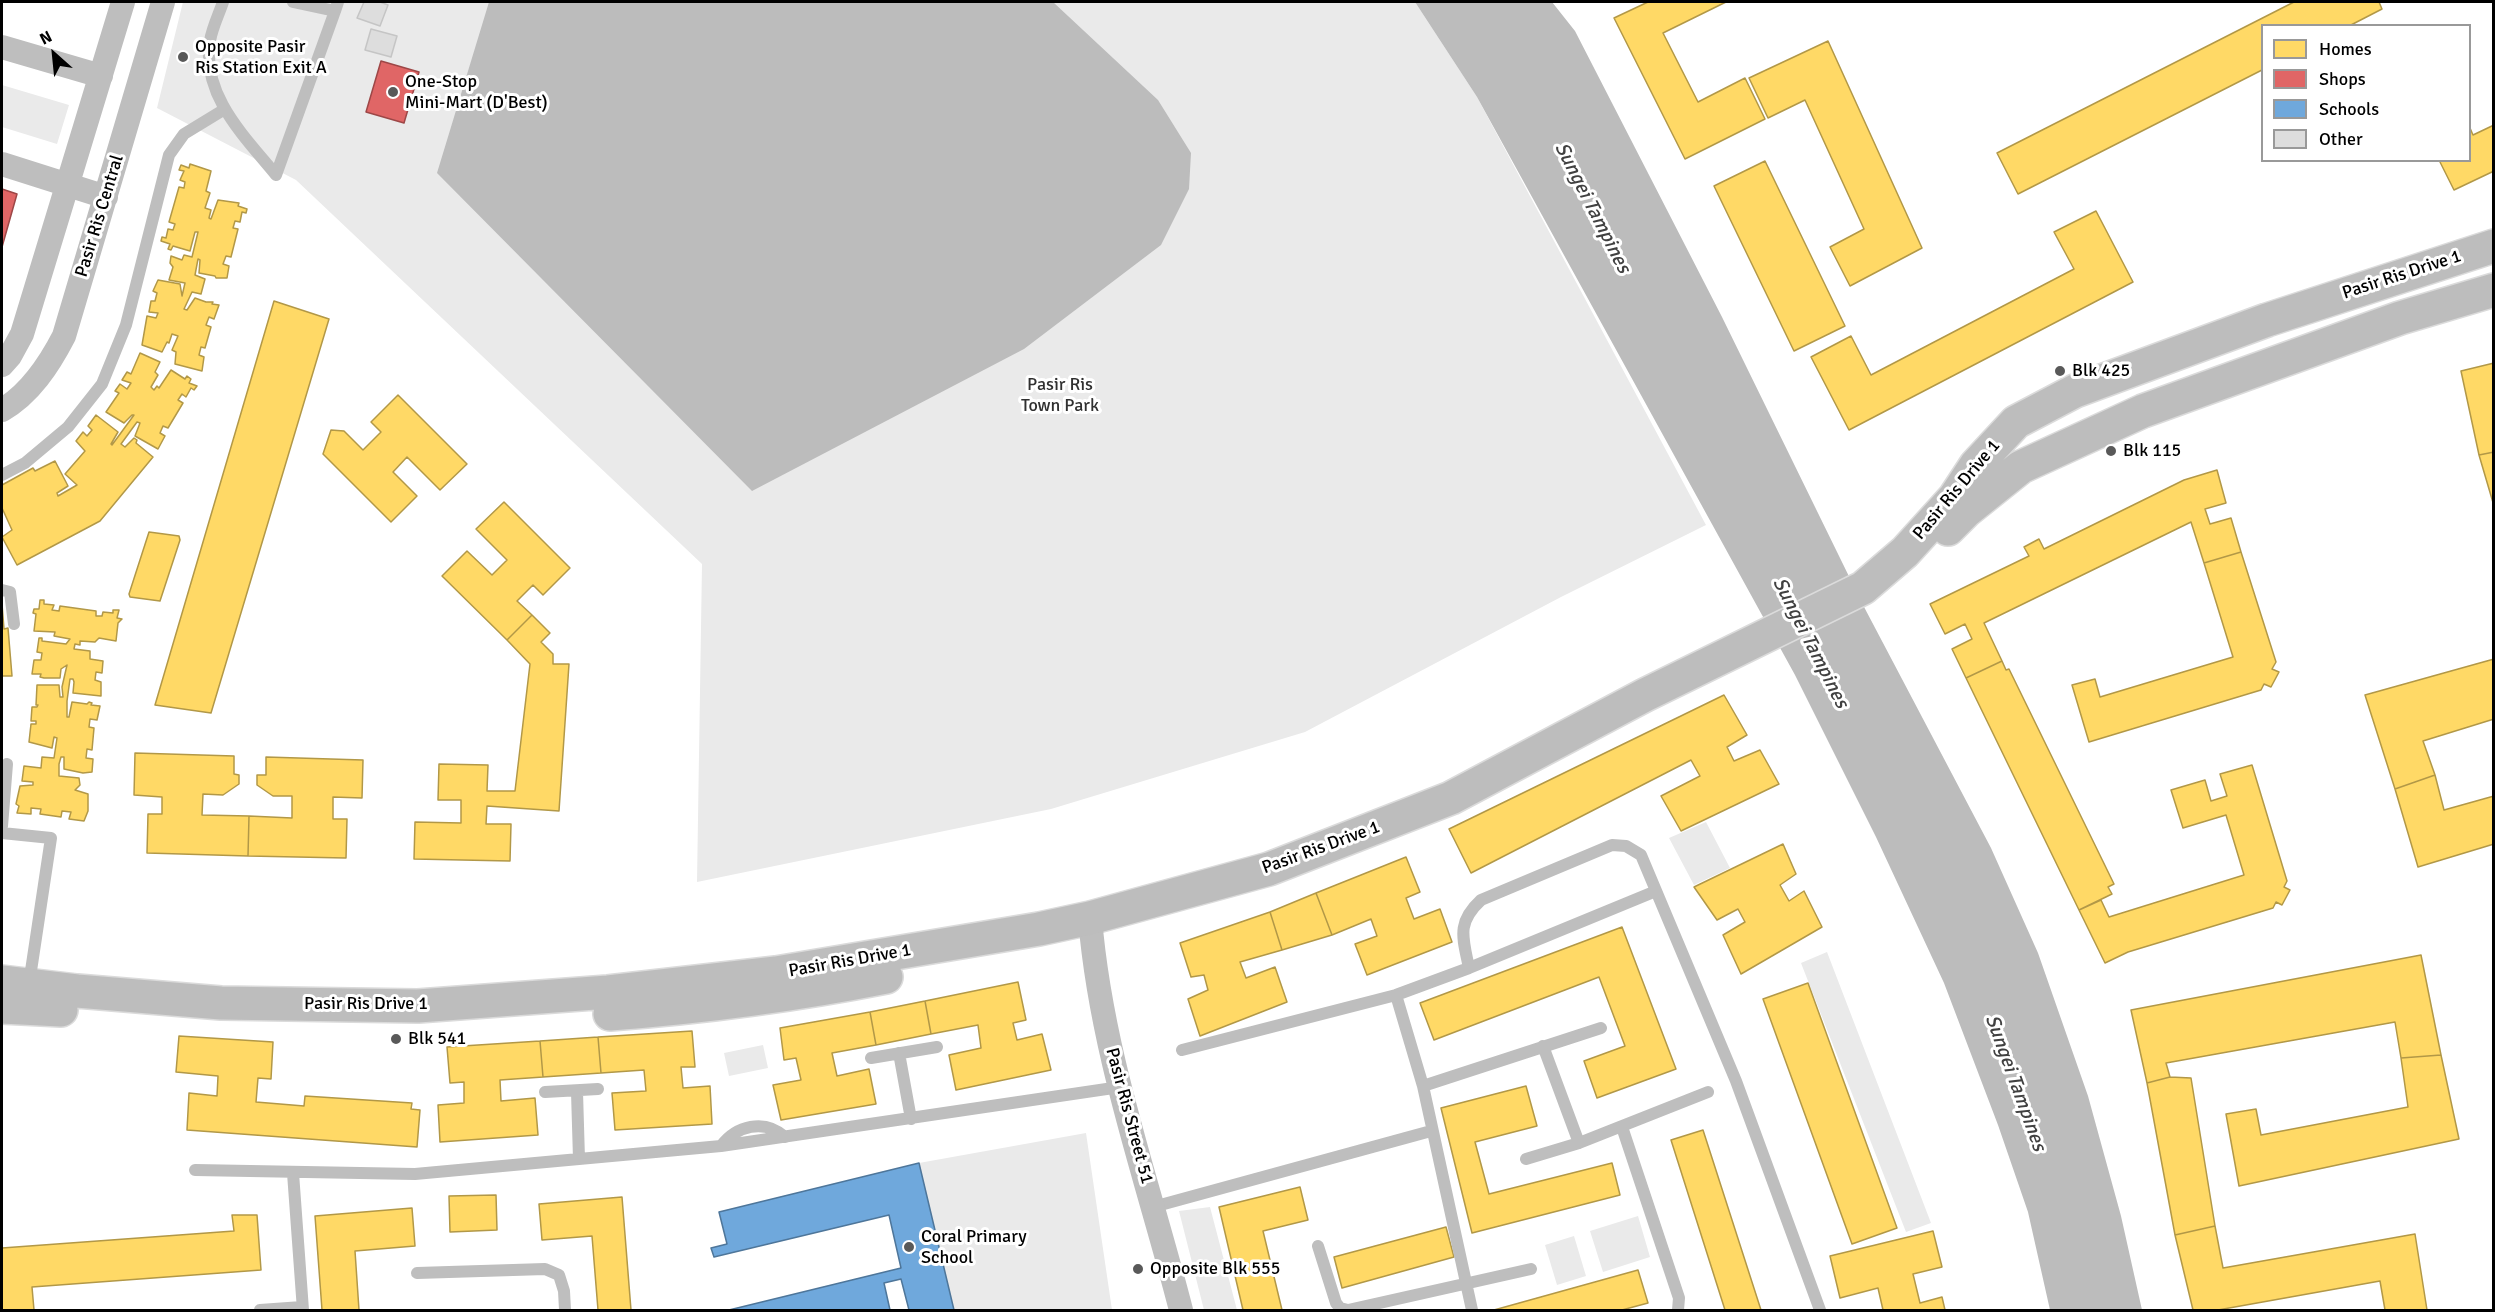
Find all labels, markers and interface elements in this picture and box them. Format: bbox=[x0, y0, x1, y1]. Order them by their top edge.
north arrow bbox=[24, 24, 84, 84]
legend bbox=[2261, 24, 2471, 162]
text: N bbox=[36, 27, 55, 49]
place label: Opposite Pasir Ris Station Exit A bbox=[195, 36, 327, 78]
text: Homes bbox=[2319, 38, 2372, 60]
marker: Opposite Pasir Ris Station Exit A bbox=[176, 50, 190, 64]
text: Shops bbox=[2319, 68, 2366, 90]
place label: One-Stop Mini-Mart (D'Best) bbox=[405, 71, 548, 113]
marker: One-Stop Mini-Mart (D'Best) bbox=[386, 85, 400, 99]
text: Schools bbox=[2319, 98, 2379, 120]
text: Other bbox=[2319, 128, 2363, 150]
water label: Sungei Tampines bbox=[1549, 139, 1635, 277]
street label: Pasir Ris Central bbox=[71, 152, 129, 280]
street label: Pasir Ris Drive 1 bbox=[2340, 246, 2464, 304]
place label: Blk 425 bbox=[2072, 360, 2130, 382]
marker: Blk 425 bbox=[2053, 364, 2067, 378]
park label: Pasir Ris Town Park bbox=[1021, 374, 1099, 416]
street label: Pasir Ris Drive 1 bbox=[1909, 436, 2005, 544]
place label: Blk 115 bbox=[2123, 440, 2181, 462]
marker: Blk 115 bbox=[2104, 444, 2118, 458]
water label: Sungei Tampines bbox=[1767, 574, 1853, 712]
street label: Pasir Ris Drive 1 bbox=[1259, 817, 1383, 879]
street label: Pasir Ris Drive 1 bbox=[787, 940, 913, 982]
street label: Pasir Ris Drive 1 bbox=[304, 993, 428, 1015]
water label: Sungei Tampines bbox=[1979, 1011, 2051, 1155]
place label: Blk 541 bbox=[408, 1028, 466, 1050]
marker: Blk 541 bbox=[389, 1032, 403, 1046]
street label: Pasir Ris Street 51 bbox=[1100, 1046, 1158, 1186]
place label: Coral Primary School bbox=[921, 1226, 1027, 1268]
marker: Coral Primary School bbox=[902, 1240, 916, 1254]
place label: Opposite Blk 555 bbox=[1150, 1258, 1280, 1280]
marker: Opposite Blk 555 bbox=[1131, 1262, 1145, 1276]

